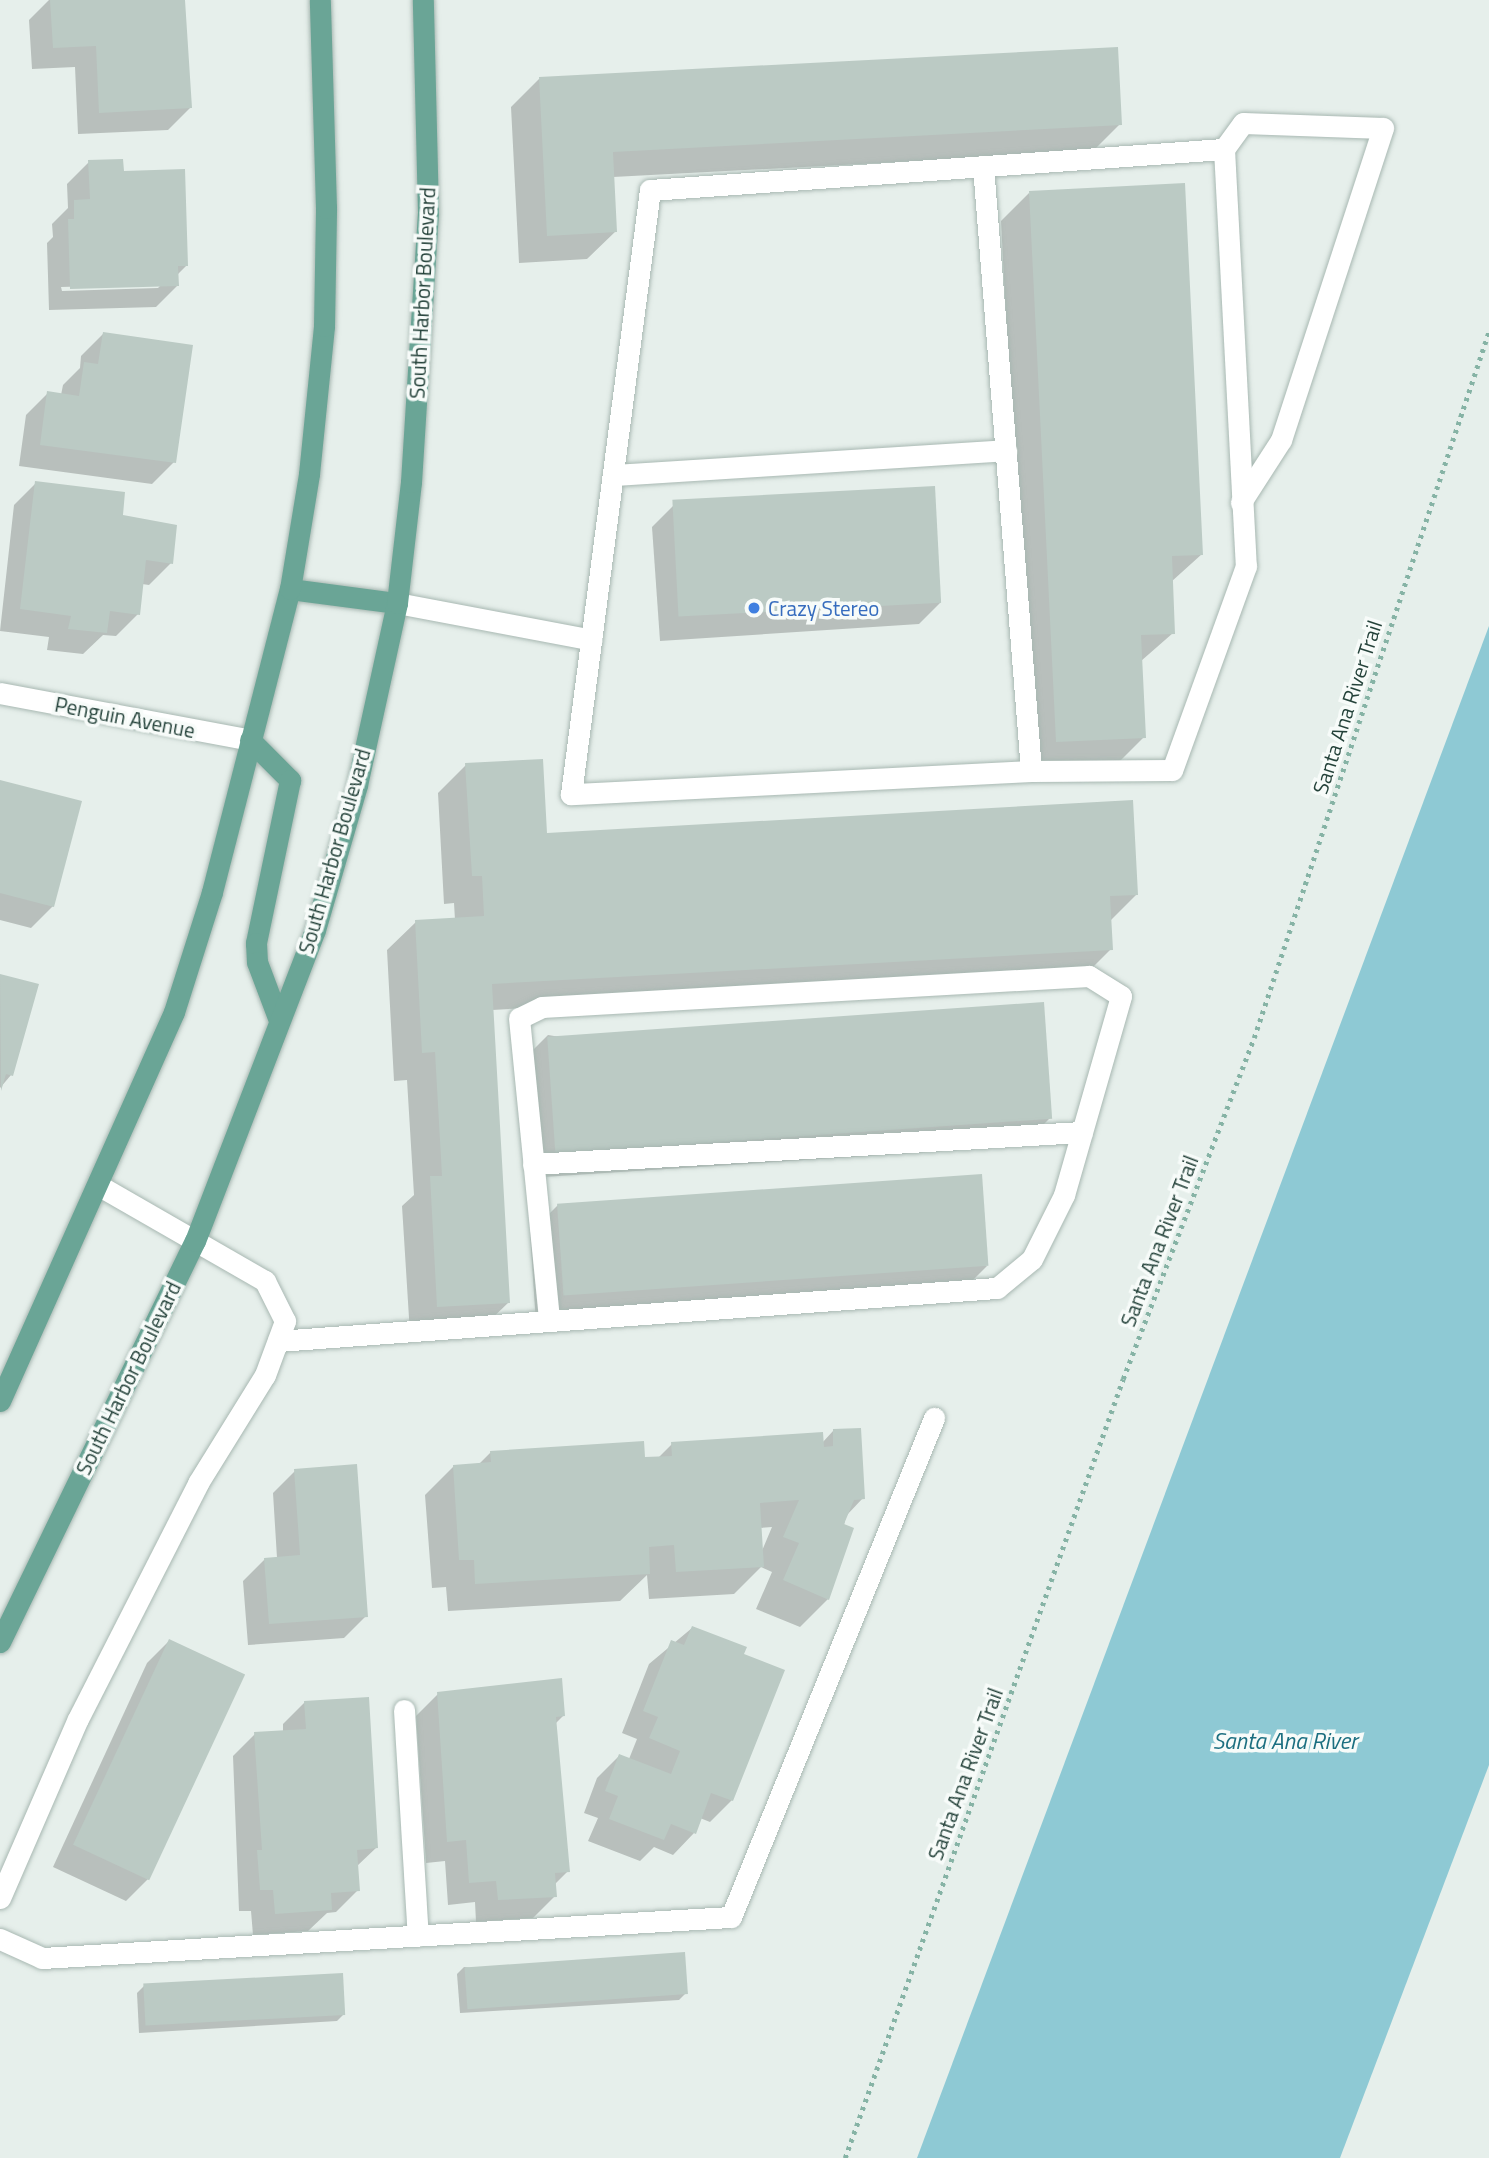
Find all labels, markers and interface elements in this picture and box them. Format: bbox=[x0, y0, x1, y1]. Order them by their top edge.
street label: South Harbor Boulevard bbox=[404, 187, 440, 399]
place label: Crazy Stereo bbox=[768, 595, 879, 621]
marker: Crazy Stereo bbox=[746, 600, 762, 616]
street label: Santa Ana River Trail bbox=[1307, 617, 1387, 797]
street label: Penguin Avenue bbox=[53, 691, 197, 743]
street label: South Harbor Boulevard bbox=[293, 746, 375, 956]
street label: Santa Ana River Trail bbox=[1115, 1152, 1203, 1330]
street label: South Harbor Boulevard bbox=[70, 1277, 186, 1479]
street label: Santa Ana River Trail bbox=[922, 1685, 1008, 1863]
water label: Santa Ana River bbox=[1213, 1727, 1357, 1755]

